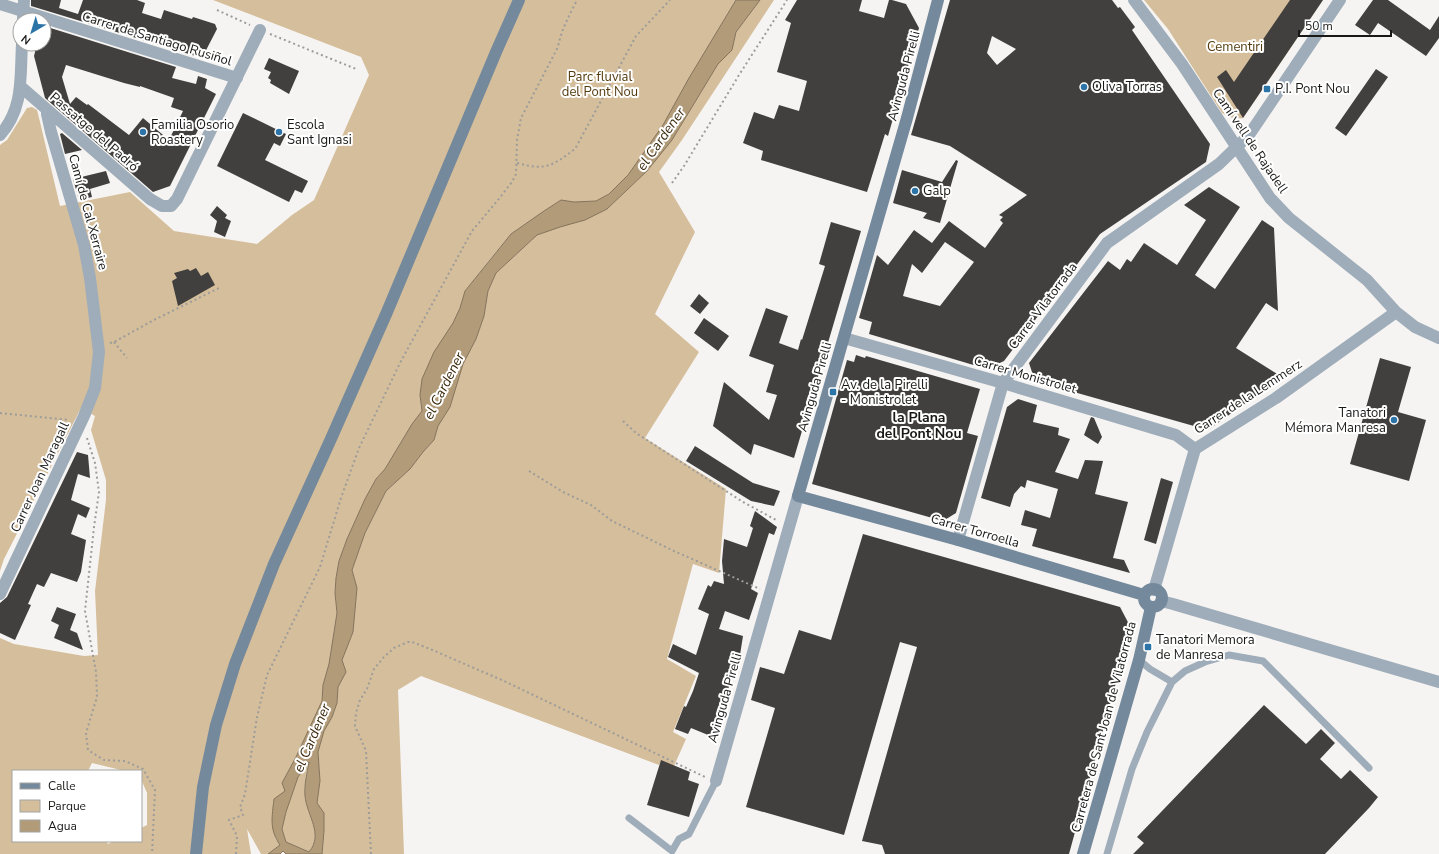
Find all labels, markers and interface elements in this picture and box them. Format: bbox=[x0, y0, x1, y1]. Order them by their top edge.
street label: Carrer de Santiago Rusiñol bbox=[80, 8, 234, 70]
north arrow bbox=[12, 12, 52, 52]
scale bar bbox=[1299, 12, 1391, 38]
text: 50 m bbox=[1305, 18, 1333, 34]
street label: Avinguda Pirelli bbox=[883, 29, 925, 123]
text: N bbox=[18, 31, 34, 48]
park label: Cementiri bbox=[1207, 38, 1263, 56]
park label: Parc fluvial del Pont Nou bbox=[562, 68, 638, 101]
place label: Oliva Torras bbox=[1092, 78, 1162, 96]
place label: P.I. Pont Nou bbox=[1275, 80, 1350, 98]
marker: Oliva Torras bbox=[1079, 82, 1089, 92]
marker: P.I. Pont Nou bbox=[1262, 84, 1272, 94]
street label: Camí vell de Rajadell bbox=[1208, 85, 1292, 197]
street label: Passatge del Padró bbox=[46, 88, 142, 176]
water label: el Cardener bbox=[632, 103, 690, 174]
place label: Familia Osorio Roastery bbox=[151, 116, 234, 149]
place label: Escola Sant Ignasi bbox=[287, 116, 352, 149]
marker: Familia Osorio Roastery bbox=[138, 127, 148, 137]
marker: Escola Sant Ignasi bbox=[274, 127, 284, 137]
street label: Camí de Cal Xerraire bbox=[64, 152, 112, 272]
place label: Galp bbox=[923, 182, 951, 200]
marker: Galp bbox=[910, 186, 920, 196]
street label: Carrer Vilatorrada bbox=[1004, 259, 1082, 353]
street label: Avinguda Pirelli bbox=[794, 340, 836, 434]
water label: el Cardener bbox=[419, 348, 469, 423]
street label: Carrer Monistrolet bbox=[972, 352, 1079, 398]
street label: Carrer de la Lemmerz bbox=[1191, 355, 1305, 439]
place label: Av. de la Pirelli - Monistrolet bbox=[841, 376, 928, 409]
marker: Av. de la Pirelli - Monistrolet bbox=[828, 387, 838, 397]
place label: Tanatori Mémora Manresa bbox=[1285, 404, 1386, 437]
district label: la Plana del Pont Nou bbox=[876, 408, 962, 443]
marker: Tanatori Mémora Manresa bbox=[1389, 415, 1399, 425]
street label: Carrer Joan Maragall bbox=[6, 419, 74, 535]
street label: Carrer Torroella bbox=[929, 510, 1021, 552]
street label: Carretera de Sant Joan de Vilatorrada bbox=[1067, 620, 1141, 834]
place label: Tanatori Memora de Manresa bbox=[1156, 631, 1255, 664]
marker: Tanatori Memora de Manresa bbox=[1143, 642, 1153, 652]
street label: Avinguda Pirelli bbox=[704, 651, 746, 745]
water label: el Cardener bbox=[289, 700, 335, 775]
legend bbox=[12, 770, 142, 842]
text: Calle bbox=[48, 778, 76, 794]
text: Parque bbox=[48, 798, 86, 814]
text: Agua bbox=[48, 818, 77, 834]

